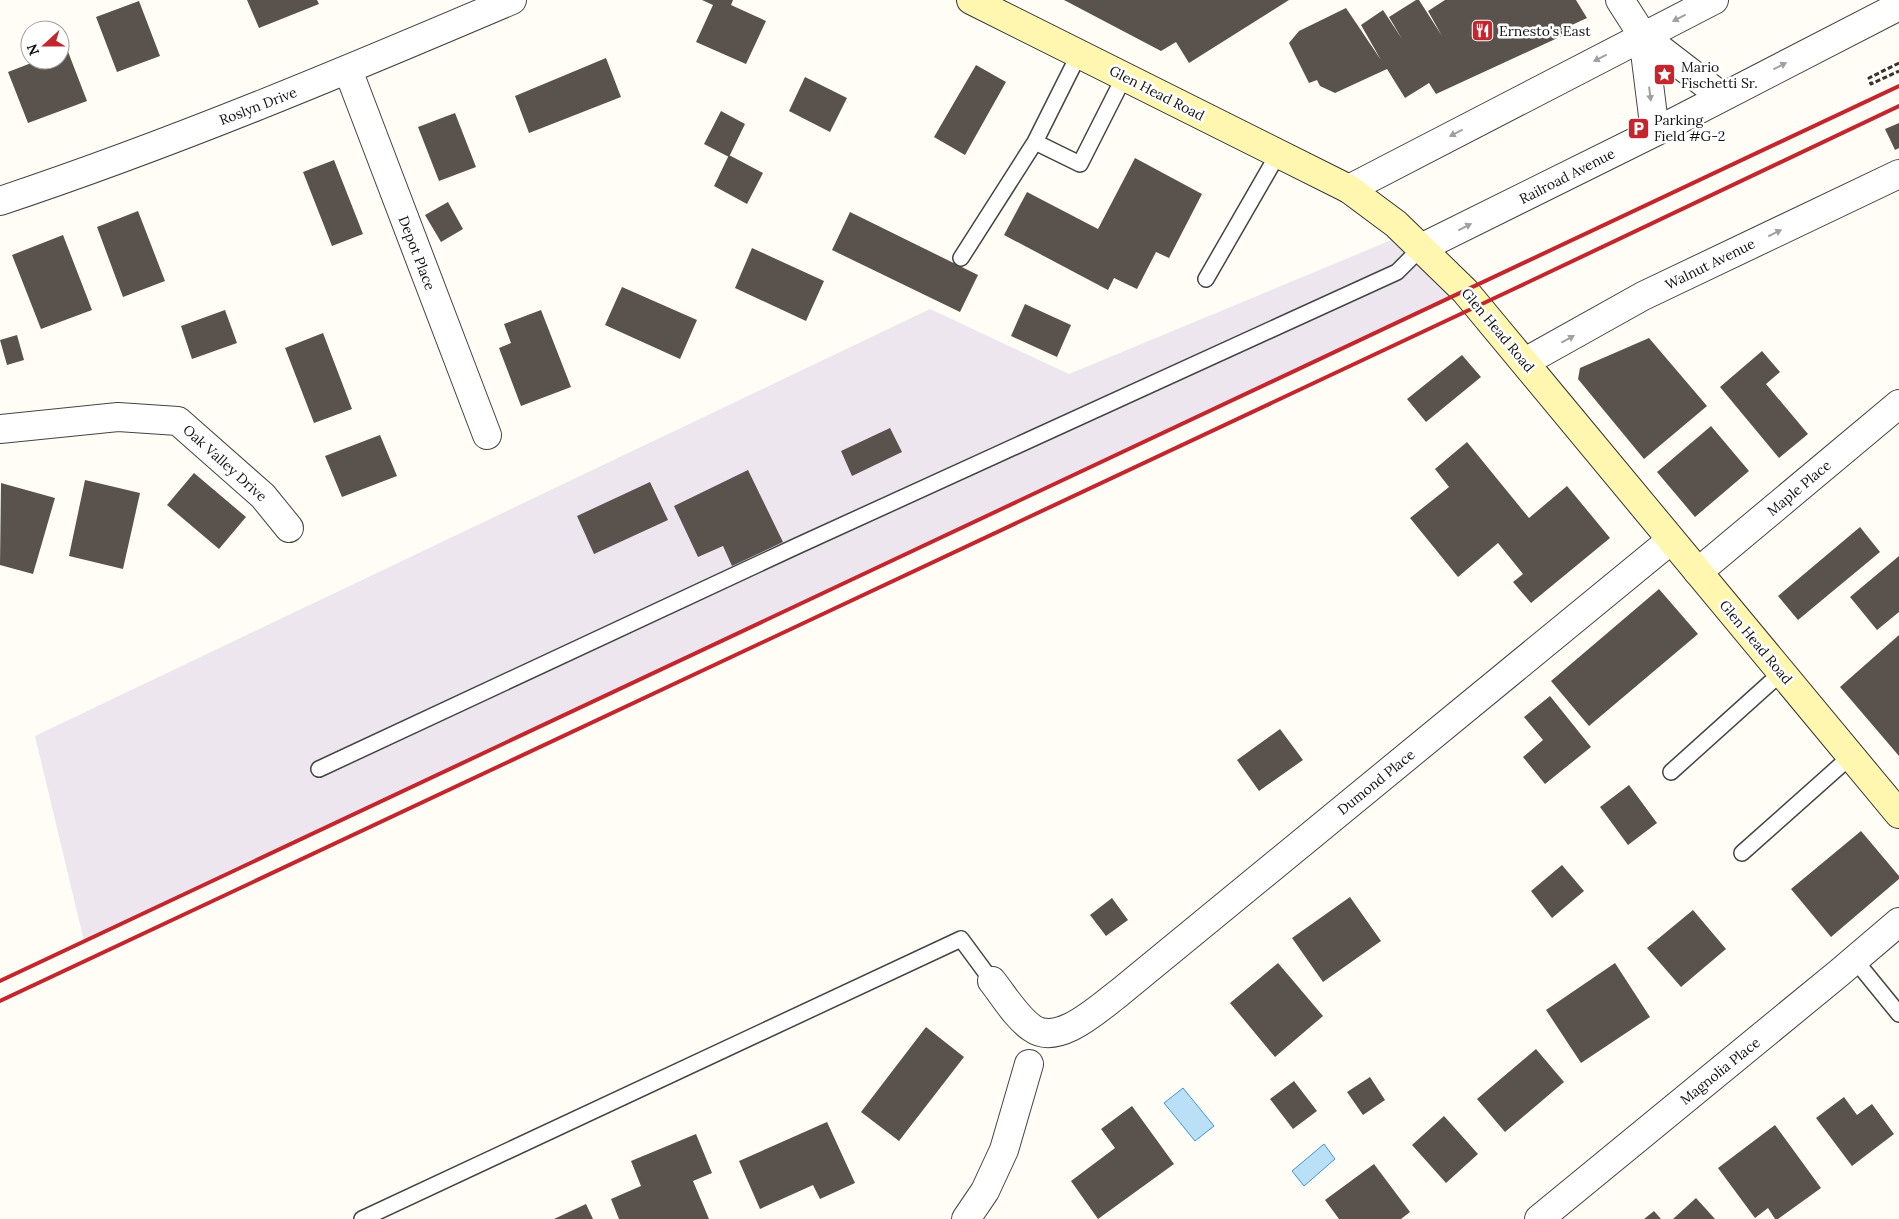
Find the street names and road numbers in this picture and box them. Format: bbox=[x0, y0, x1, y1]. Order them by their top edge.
street label: Glen Head Road bbox=[1107, 61, 1207, 125]
street label: Roslyn Drive bbox=[217, 83, 300, 129]
street label: Railroad Avenue bbox=[1516, 144, 1618, 208]
street label: Depot Place bbox=[395, 213, 440, 293]
street label: Walnut Avenue bbox=[1662, 234, 1758, 294]
street label: Glen Head Road bbox=[1458, 284, 1538, 376]
street label: Oak Valley Drive bbox=[179, 421, 271, 506]
street label: Maple Place bbox=[1763, 456, 1835, 520]
street label: Glen Head Road bbox=[1716, 596, 1796, 688]
street label: Dumond Place bbox=[1334, 745, 1419, 819]
street label: Magnolia Place bbox=[1676, 1033, 1764, 1109]

